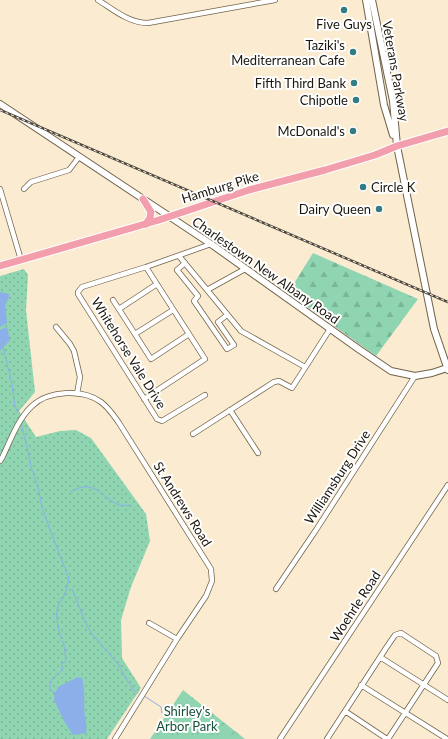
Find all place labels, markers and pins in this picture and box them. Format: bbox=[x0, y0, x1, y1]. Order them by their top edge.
marker: Five Guys bbox=[339, 5, 349, 15]
place label: Five Guys bbox=[316, 16, 372, 32]
place label: Taziki's Mediterranean Cafe bbox=[231, 37, 345, 68]
marker: Taziki's Mediterranean Cafe bbox=[348, 47, 358, 57]
place label: Fifth Third Bank bbox=[255, 75, 346, 91]
marker: Fifth Third Bank bbox=[349, 78, 359, 88]
place label: Chipotle bbox=[300, 92, 348, 108]
marker: Chipotle bbox=[351, 95, 361, 105]
place label: McDonald's bbox=[278, 123, 345, 139]
marker: McDonald's bbox=[348, 126, 358, 136]
place label: Circle K bbox=[371, 179, 416, 195]
marker: Circle K bbox=[358, 182, 368, 192]
place label: Dairy Queen bbox=[299, 201, 371, 217]
marker: Dairy Queen bbox=[374, 204, 384, 214]

